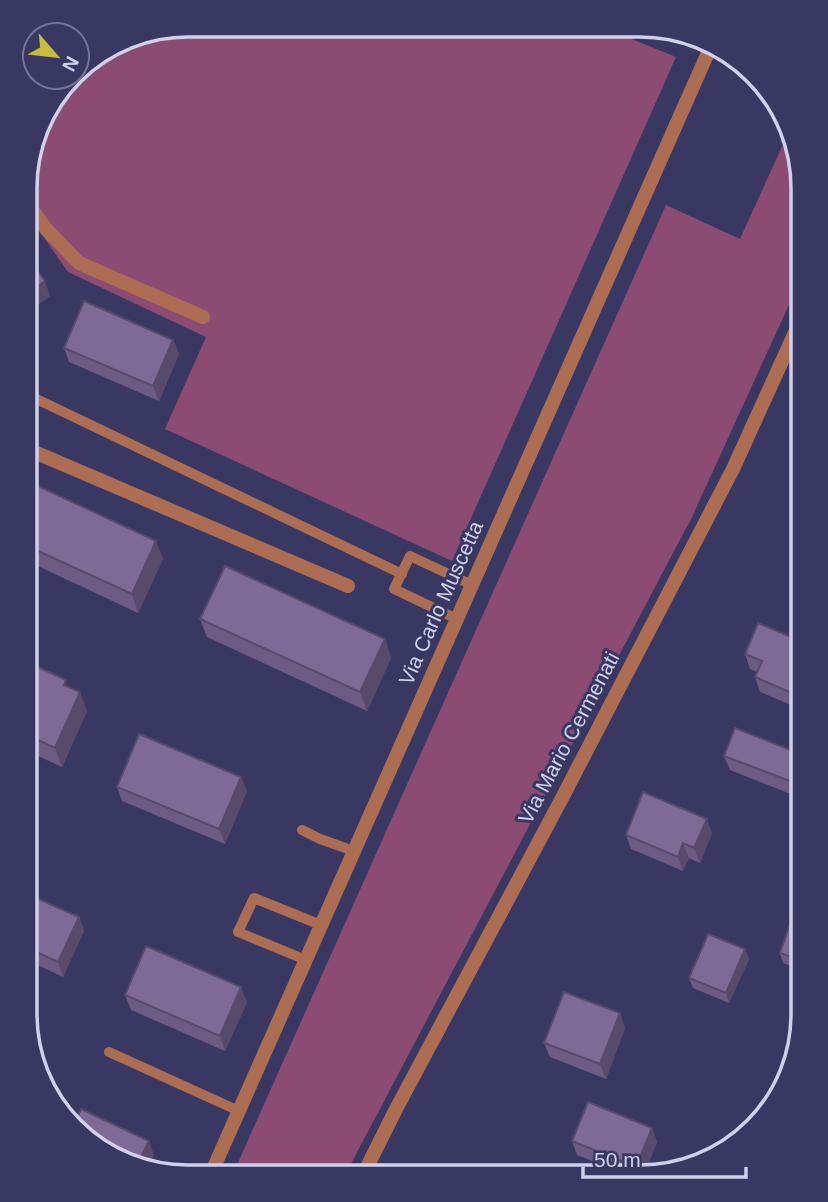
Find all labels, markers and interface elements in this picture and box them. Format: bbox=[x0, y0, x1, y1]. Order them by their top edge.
north arrow bbox=[21, 21, 91, 91]
text: N bbox=[58, 53, 83, 75]
street label: Via Carlo Muscetta bbox=[394, 517, 487, 688]
street label: Via Mario Cermenati bbox=[514, 648, 624, 827]
scale bar bbox=[583, 1136, 746, 1180]
text: 50 m bbox=[594, 1148, 641, 1171]

